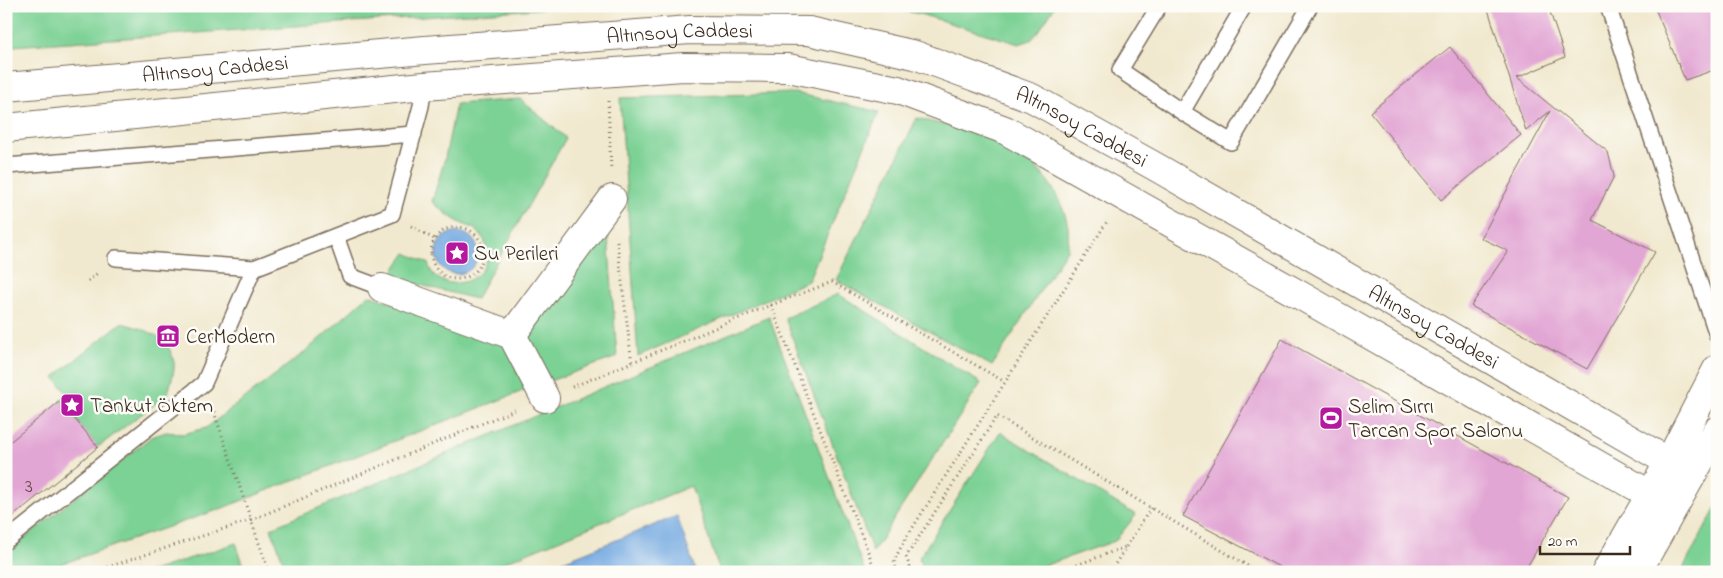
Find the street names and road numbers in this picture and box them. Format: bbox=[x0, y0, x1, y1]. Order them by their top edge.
street label: Altınsoy Caddesi bbox=[606, 17, 753, 53]
street label: Altınsoy Caddesi bbox=[141, 49, 290, 92]
street label: Altınsoy Caddesi bbox=[1011, 80, 1152, 176]
street label: Altınsoy Caddesi bbox=[1362, 279, 1504, 378]

